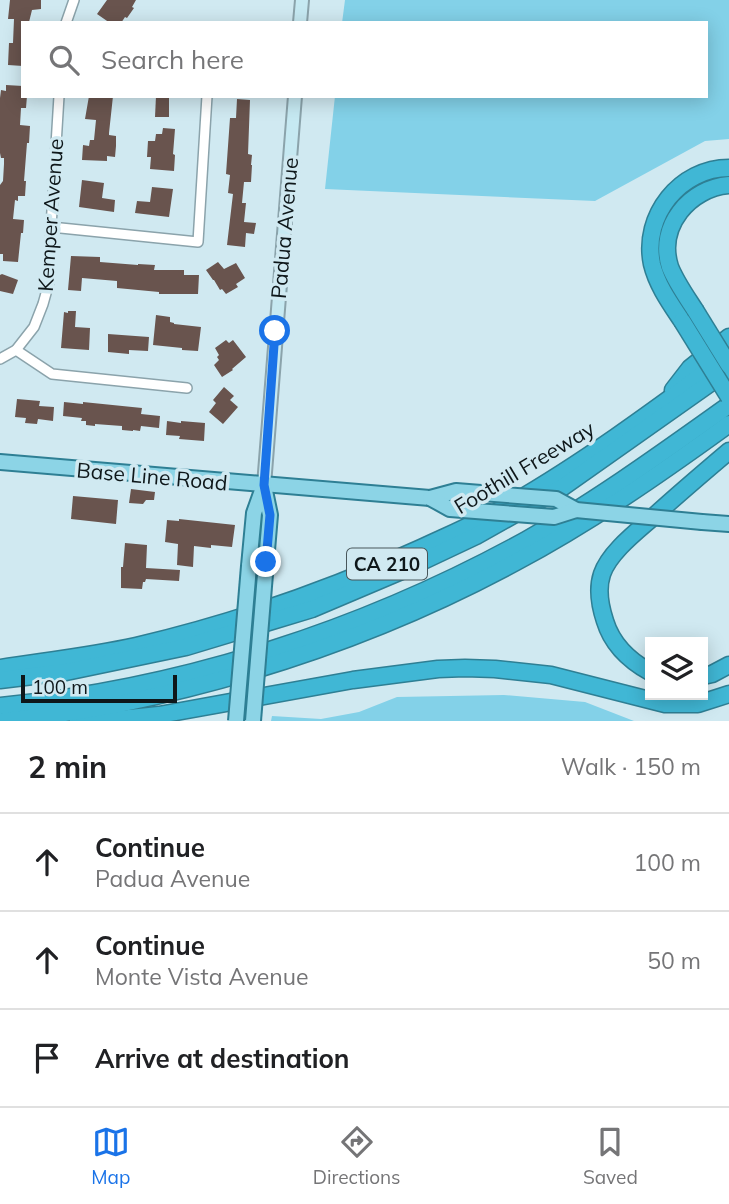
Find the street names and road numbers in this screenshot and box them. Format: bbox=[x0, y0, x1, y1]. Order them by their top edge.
street label: Kemper Avenue bbox=[32, 138, 68, 292]
street label: Padua Avenue bbox=[265, 156, 303, 300]
street label: Foothill Freeway bbox=[449, 415, 599, 519]
street label: Base Line Road bbox=[75, 456, 229, 496]
road number: CA 210 bbox=[347, 548, 427, 580]

